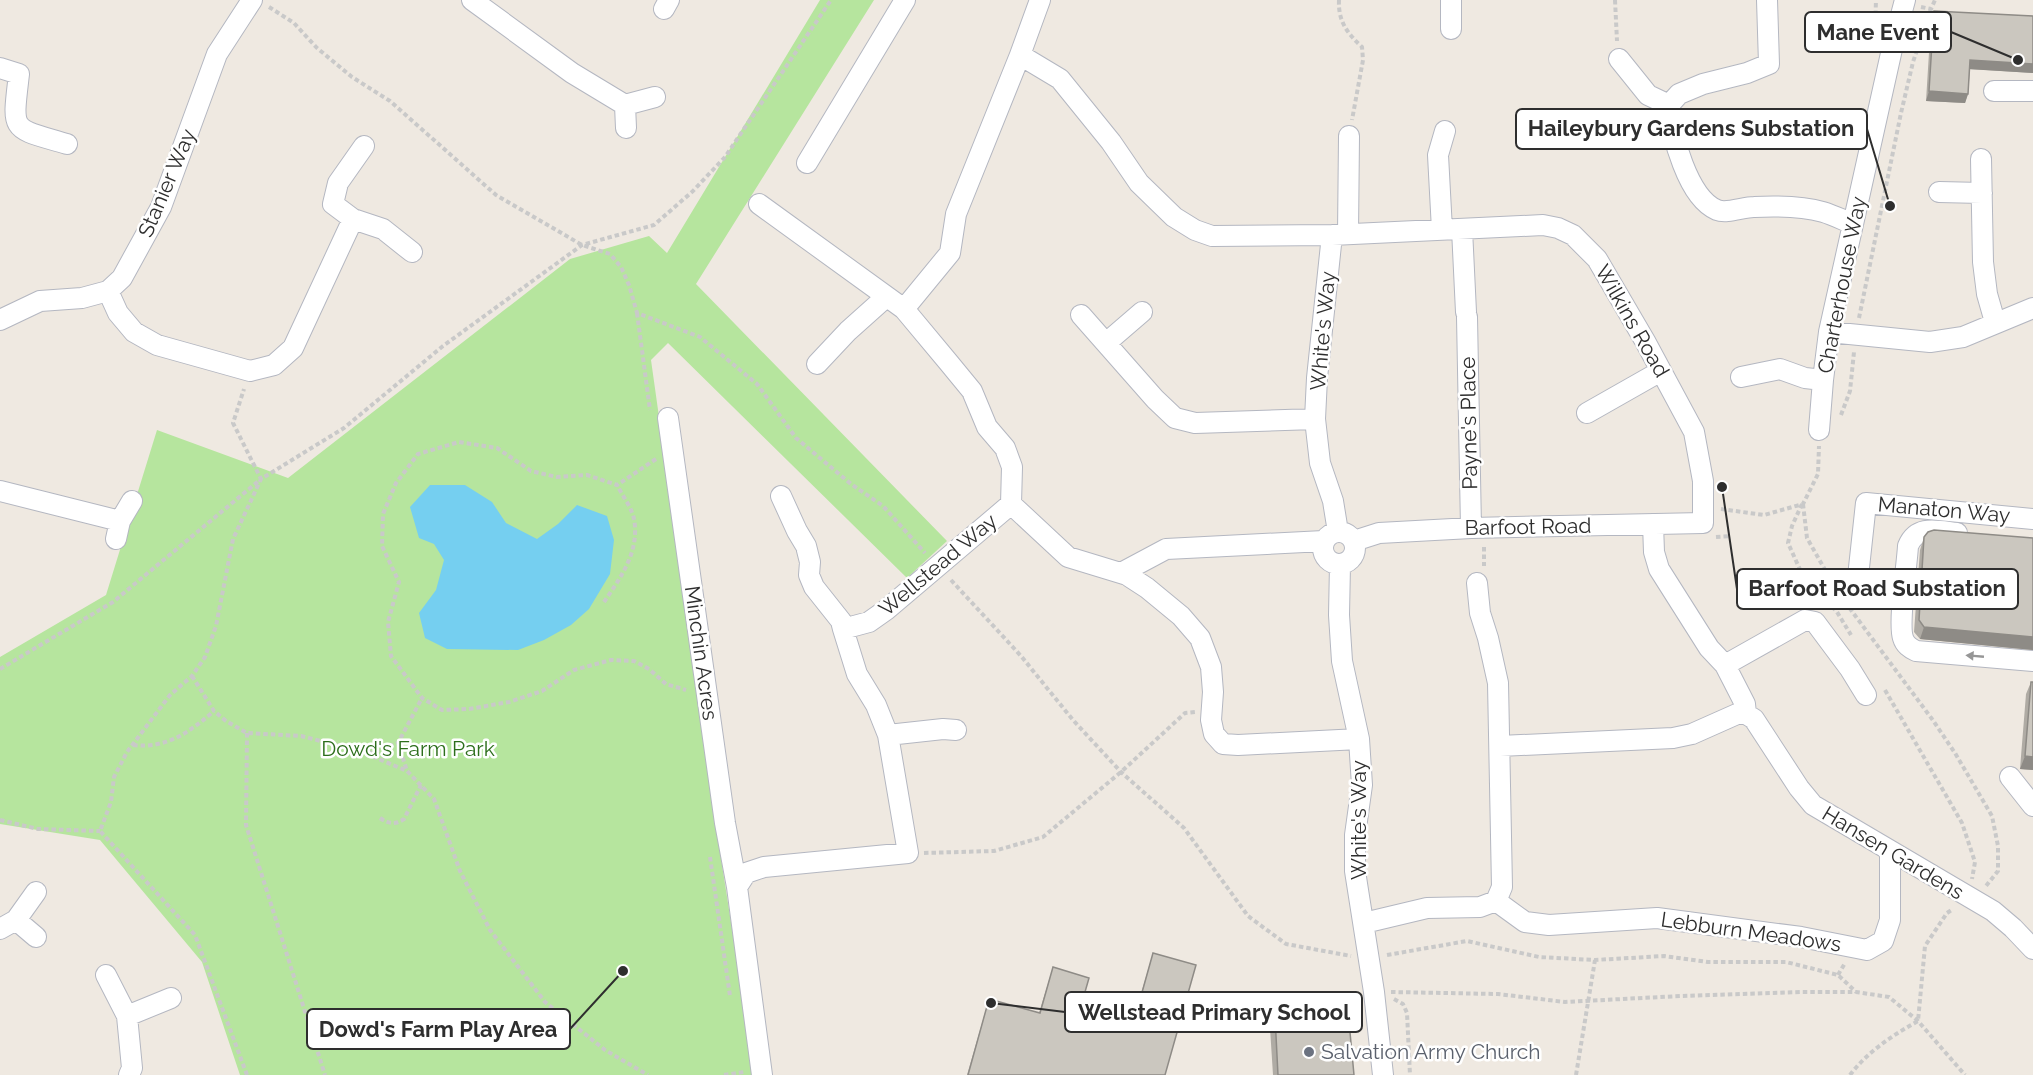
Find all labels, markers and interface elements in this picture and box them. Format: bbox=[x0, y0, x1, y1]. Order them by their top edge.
callout: Mane Event bbox=[1805, 12, 1951, 52]
text: Mane Event bbox=[1817, 19, 1940, 45]
callout: Haileybury Gardens Substation bbox=[1516, 109, 1867, 149]
text: Haileybury Gardens Substation bbox=[1528, 115, 1854, 141]
street label: Stanier Way bbox=[133, 125, 201, 241]
street label: Charterhouse Way bbox=[1812, 194, 1871, 375]
street label: Wilkins Road bbox=[1590, 260, 1675, 382]
street label: White's Way bbox=[1305, 270, 1340, 392]
street label: Payne's Place bbox=[1455, 356, 1482, 490]
street label: Manaton Way bbox=[1877, 491, 2011, 528]
street label: Wellstead Way bbox=[874, 508, 1002, 621]
street label: Barfoot Road bbox=[1464, 513, 1592, 540]
callout: Barfoot Road Substation bbox=[1737, 569, 2018, 609]
text: Barfoot Road Substation bbox=[1748, 575, 2006, 601]
street label: Minchin Acres bbox=[680, 584, 723, 722]
one-way arrow bbox=[1965, 651, 1984, 661]
park label: Dowd's Farm Park bbox=[321, 736, 495, 761]
street label: White's Way bbox=[1346, 760, 1371, 880]
street label: Hansen Gardens bbox=[1818, 801, 1968, 905]
street label: Lebburn Meadows bbox=[1659, 906, 1843, 957]
callout: Wellstead Primary School bbox=[1065, 992, 1362, 1032]
text: Wellstead Primary School bbox=[1078, 999, 1351, 1025]
callout: Dowd's Farm Play Area bbox=[307, 1009, 570, 1049]
text: Dowd's Farm Play Area bbox=[319, 1016, 557, 1042]
place label: Salvation Army Church bbox=[1321, 1039, 1541, 1064]
marker: Salvation Army Church bbox=[1302, 1045, 1316, 1059]

